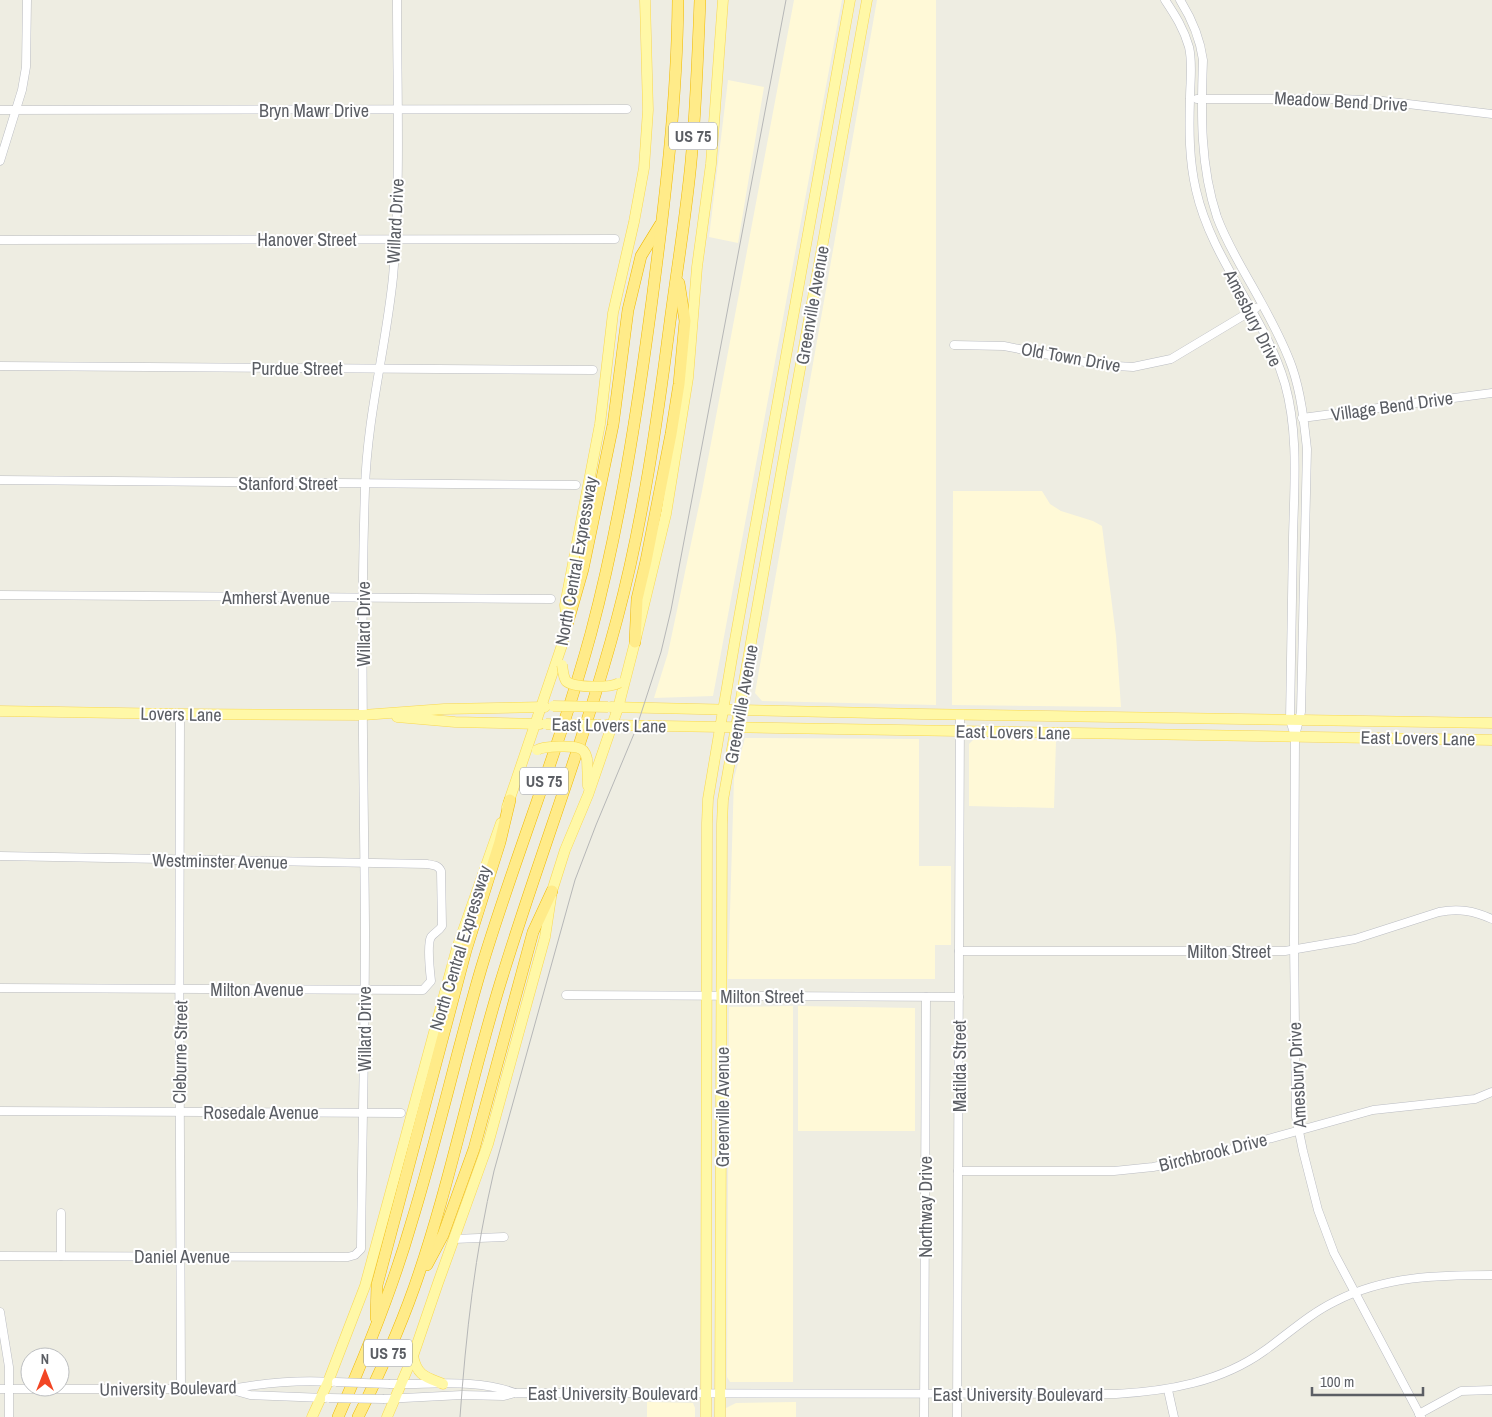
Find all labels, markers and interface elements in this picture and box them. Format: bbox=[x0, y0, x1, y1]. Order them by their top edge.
street label: Meadow Bend Drive bbox=[1274, 85, 1408, 117]
street label: Bryn Mawr Drive bbox=[259, 98, 369, 123]
road number: US 75 bbox=[669, 122, 717, 150]
street label: Willard Drive bbox=[380, 178, 410, 264]
street label: Hanover Street bbox=[257, 227, 357, 252]
street label: Greenville Avenue bbox=[789, 244, 835, 366]
street label: Amesbury Drive bbox=[1217, 264, 1288, 371]
street label: Old Town Drive bbox=[1019, 336, 1123, 378]
street label: Purdue Street bbox=[251, 356, 343, 381]
street label: Village Bend Drive bbox=[1329, 385, 1455, 427]
street label: Stanford Street bbox=[238, 471, 338, 496]
street label: North Central Expressway bbox=[549, 474, 603, 648]
street label: Willard Drive bbox=[351, 581, 376, 667]
street label: Amherst Avenue bbox=[221, 585, 330, 610]
street label: Greenville Avenue bbox=[718, 643, 764, 765]
street label: Lovers Lane bbox=[140, 701, 222, 727]
street label: East Lovers Lane bbox=[551, 711, 667, 739]
street label: East Lovers Lane bbox=[955, 718, 1071, 746]
street label: East Lovers Lane bbox=[1360, 724, 1476, 752]
road number: US 75 bbox=[520, 768, 568, 794]
street label: Westminster Avenue bbox=[152, 847, 288, 875]
street label: North Central Expressway bbox=[423, 862, 497, 1034]
street label: Milton Street bbox=[1187, 939, 1271, 964]
street label: Milton Avenue bbox=[210, 977, 304, 1002]
street label: Milton Street bbox=[720, 984, 804, 1009]
street label: Willard Drive bbox=[352, 986, 377, 1072]
street label: Cleburne Street bbox=[167, 1000, 193, 1104]
street label: Matilda Street bbox=[947, 1020, 972, 1112]
street label: Amesbury Drive bbox=[1282, 1022, 1312, 1129]
street label: Greenville Avenue bbox=[710, 1047, 735, 1167]
street label: Rosedale Avenue bbox=[203, 1100, 319, 1125]
street label: Birchbrook Drive bbox=[1156, 1126, 1270, 1178]
street label: Northway Drive bbox=[913, 1156, 938, 1258]
street label: Daniel Avenue bbox=[134, 1244, 230, 1269]
road number: US 75 bbox=[364, 1340, 412, 1366]
north arrow bbox=[20, 1347, 70, 1397]
text: N bbox=[41, 1350, 49, 1368]
scale bar bbox=[1312, 1364, 1423, 1396]
text: 100 m bbox=[1320, 1371, 1354, 1392]
street label: University Boulevard bbox=[99, 1374, 237, 1402]
street label: East University Boulevard bbox=[528, 1381, 698, 1406]
street label: East University Boulevard bbox=[933, 1382, 1103, 1407]

